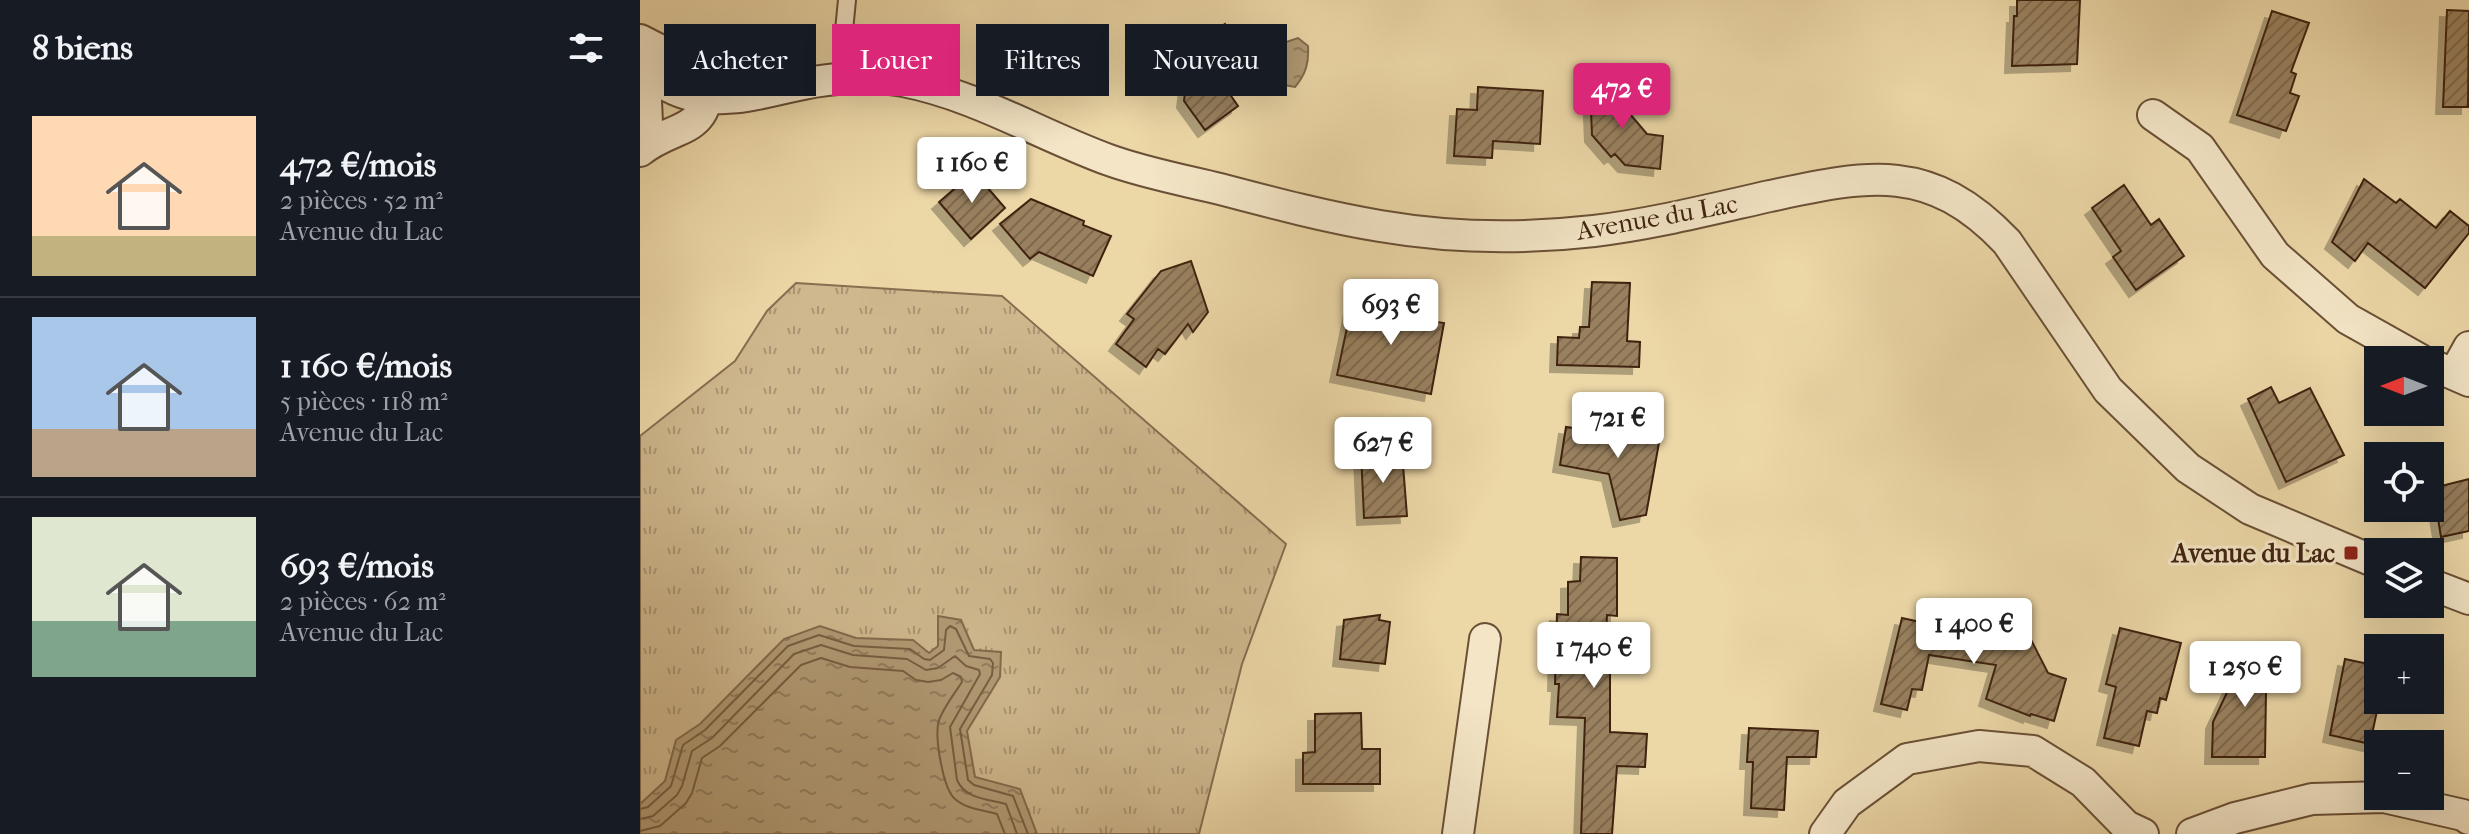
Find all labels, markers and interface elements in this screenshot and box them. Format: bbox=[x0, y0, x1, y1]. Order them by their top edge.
chip: Acheter bbox=[664, 24, 816, 96]
chip: Louer bbox=[832, 24, 960, 96]
chip: Filtres bbox=[976, 24, 1109, 96]
chip: Nouveau bbox=[1125, 24, 1287, 96]
icon: filters bbox=[564, 26, 608, 70]
text: 8 biens bbox=[32, 28, 133, 68]
pin: 472 € bbox=[1566, 63, 1678, 131]
text: 472 € bbox=[1591, 73, 1653, 104]
pin: 1 160 € bbox=[898, 137, 1046, 205]
text: 472 €/mois bbox=[280, 145, 436, 185]
text: 1 160 € bbox=[935, 147, 1009, 178]
icon: home bbox=[96, 148, 192, 244]
text: 2 pièces · 52 m² bbox=[280, 185, 443, 216]
street label: Avenue du Lac bbox=[1573, 188, 1740, 247]
text: Avenue du Lac bbox=[280, 216, 443, 247]
pin: 693 € bbox=[1335, 279, 1447, 347]
text: 693 € bbox=[1361, 289, 1421, 320]
text: 1 160 €/mois bbox=[280, 346, 452, 386]
north arrow bbox=[2364, 346, 2444, 426]
map controls bbox=[2364, 346, 2444, 810]
icon: home bbox=[96, 349, 192, 445]
text: 5 pièces · 118 m² bbox=[280, 386, 448, 417]
pin: 721 € bbox=[1562, 392, 1674, 460]
text: 721 € bbox=[1590, 402, 1646, 433]
text: Avenue du Lac bbox=[280, 417, 443, 448]
pin: 627 € bbox=[1327, 417, 1439, 485]
text: 627 € bbox=[1352, 427, 1414, 458]
button: locate bbox=[2364, 442, 2444, 522]
place label: Avenue du Lac bbox=[2170, 538, 2336, 569]
button: layers bbox=[2364, 538, 2444, 618]
marker: Avenue du Lac bbox=[2342, 544, 2360, 562]
text: 693 €/mois bbox=[280, 546, 434, 586]
icon: home bbox=[96, 549, 192, 645]
text: 2 pièces · 62 m² bbox=[280, 586, 446, 617]
pin: 1 400 € bbox=[1900, 598, 2048, 666]
text: 1 400 € bbox=[1934, 608, 2014, 639]
text: Avenue du Lac bbox=[280, 617, 443, 648]
pin: 1 740 € bbox=[1520, 622, 1668, 690]
text: 1 740 € bbox=[1555, 632, 1633, 663]
button: + bbox=[2364, 634, 2444, 714]
pin: 1 250 € bbox=[2171, 641, 2319, 709]
text: 1 250 € bbox=[2208, 651, 2282, 682]
button: − bbox=[2364, 730, 2444, 810]

